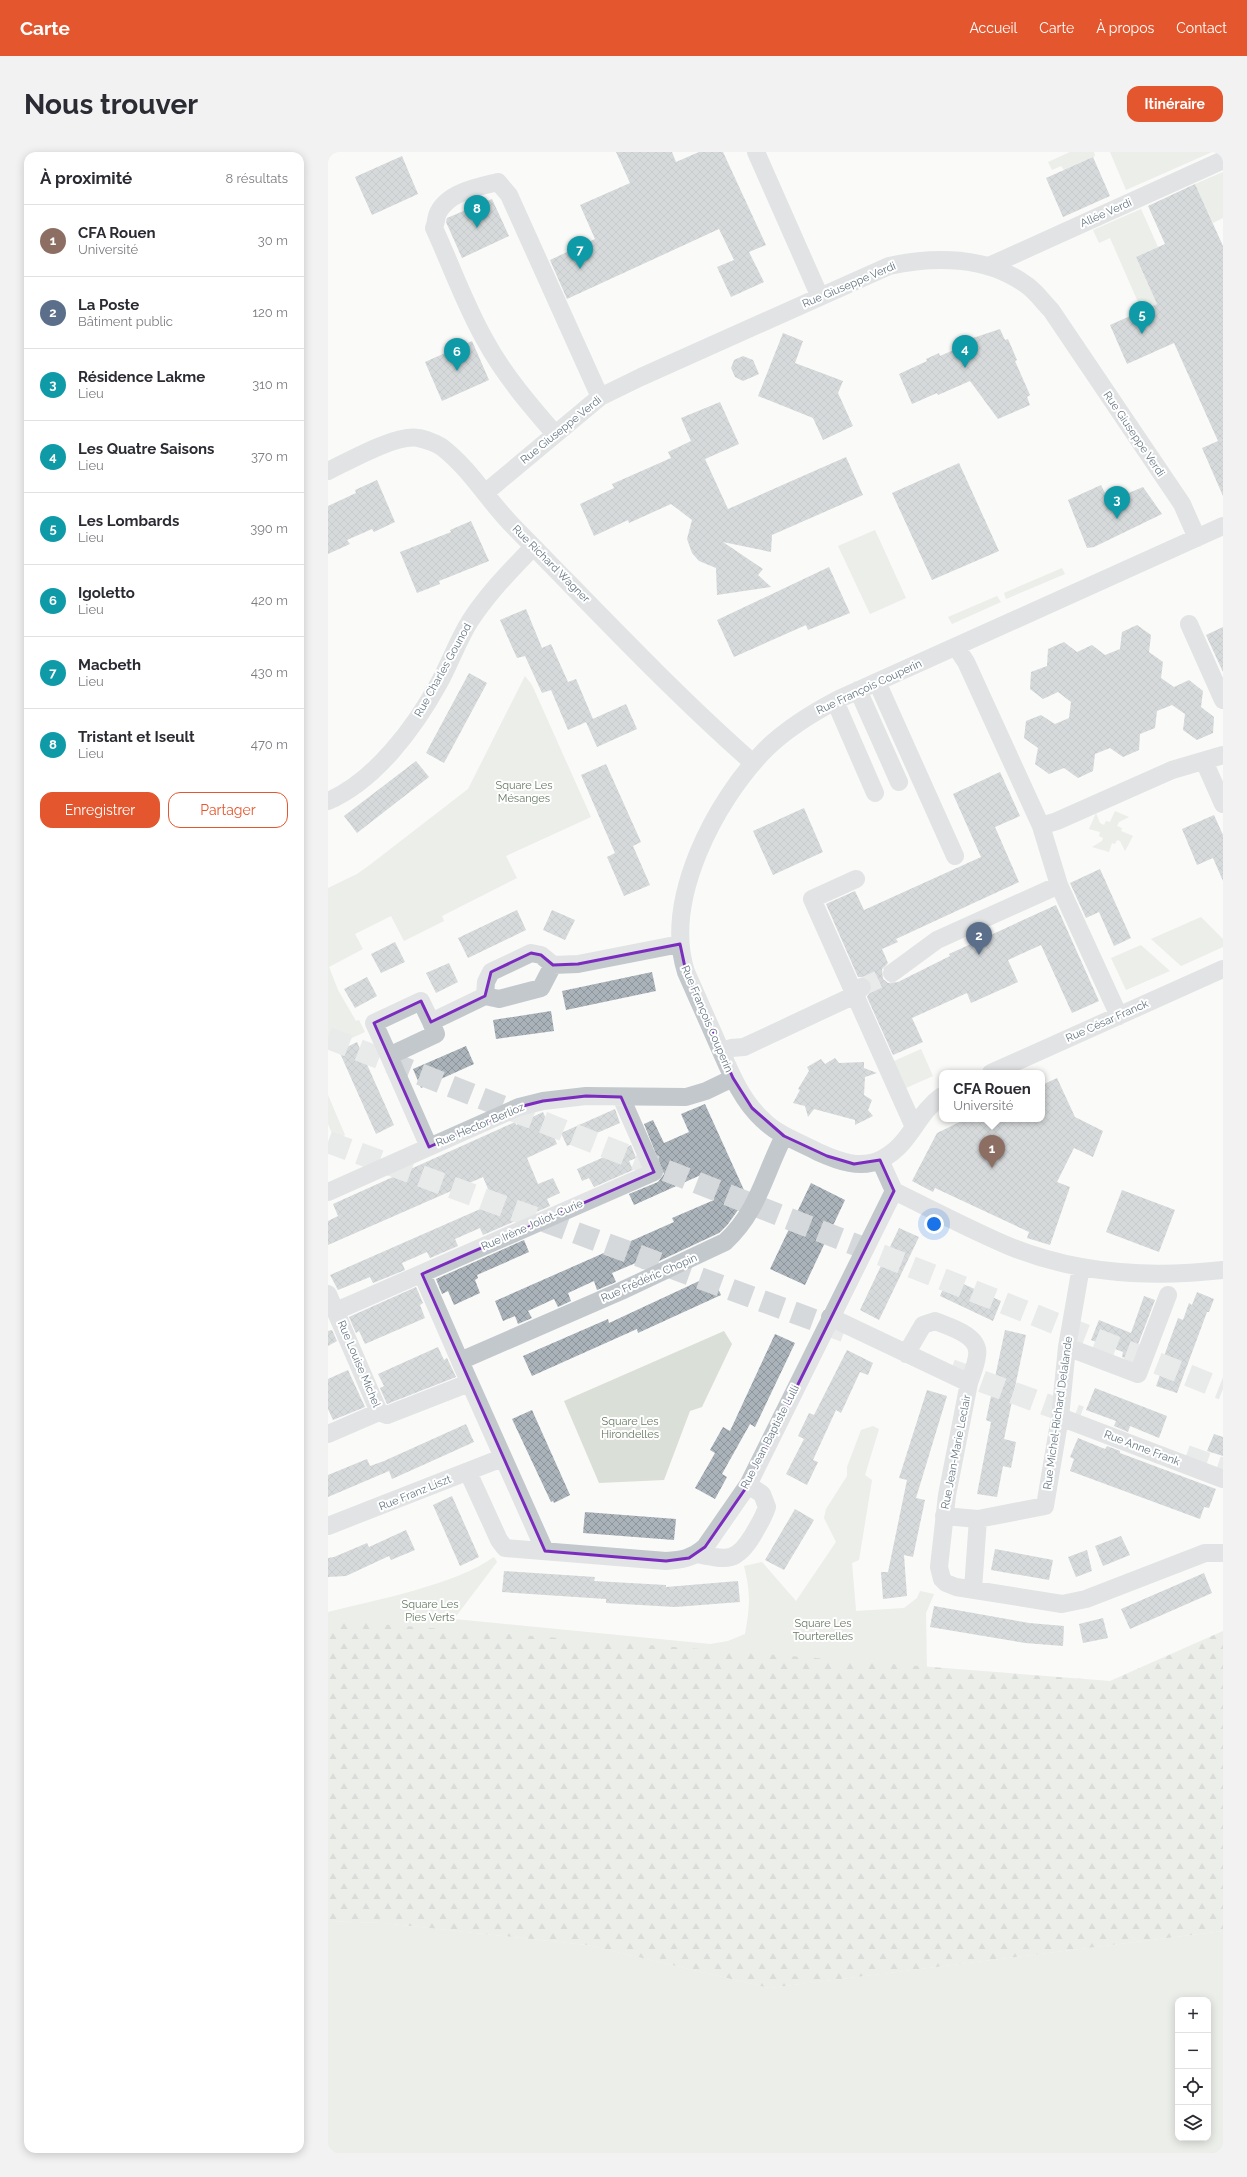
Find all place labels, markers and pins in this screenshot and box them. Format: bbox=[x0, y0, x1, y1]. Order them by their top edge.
pin: 8 bbox=[464, 195, 490, 228]
pin: 7 bbox=[567, 236, 593, 269]
pin: 5 bbox=[1129, 301, 1155, 334]
pin: 4 bbox=[952, 335, 978, 368]
pin: 6 bbox=[444, 338, 470, 371]
pin: 3 bbox=[1104, 486, 1130, 519]
pin: 2 bbox=[966, 922, 992, 955]
pin: 1 bbox=[979, 1135, 1005, 1168]

